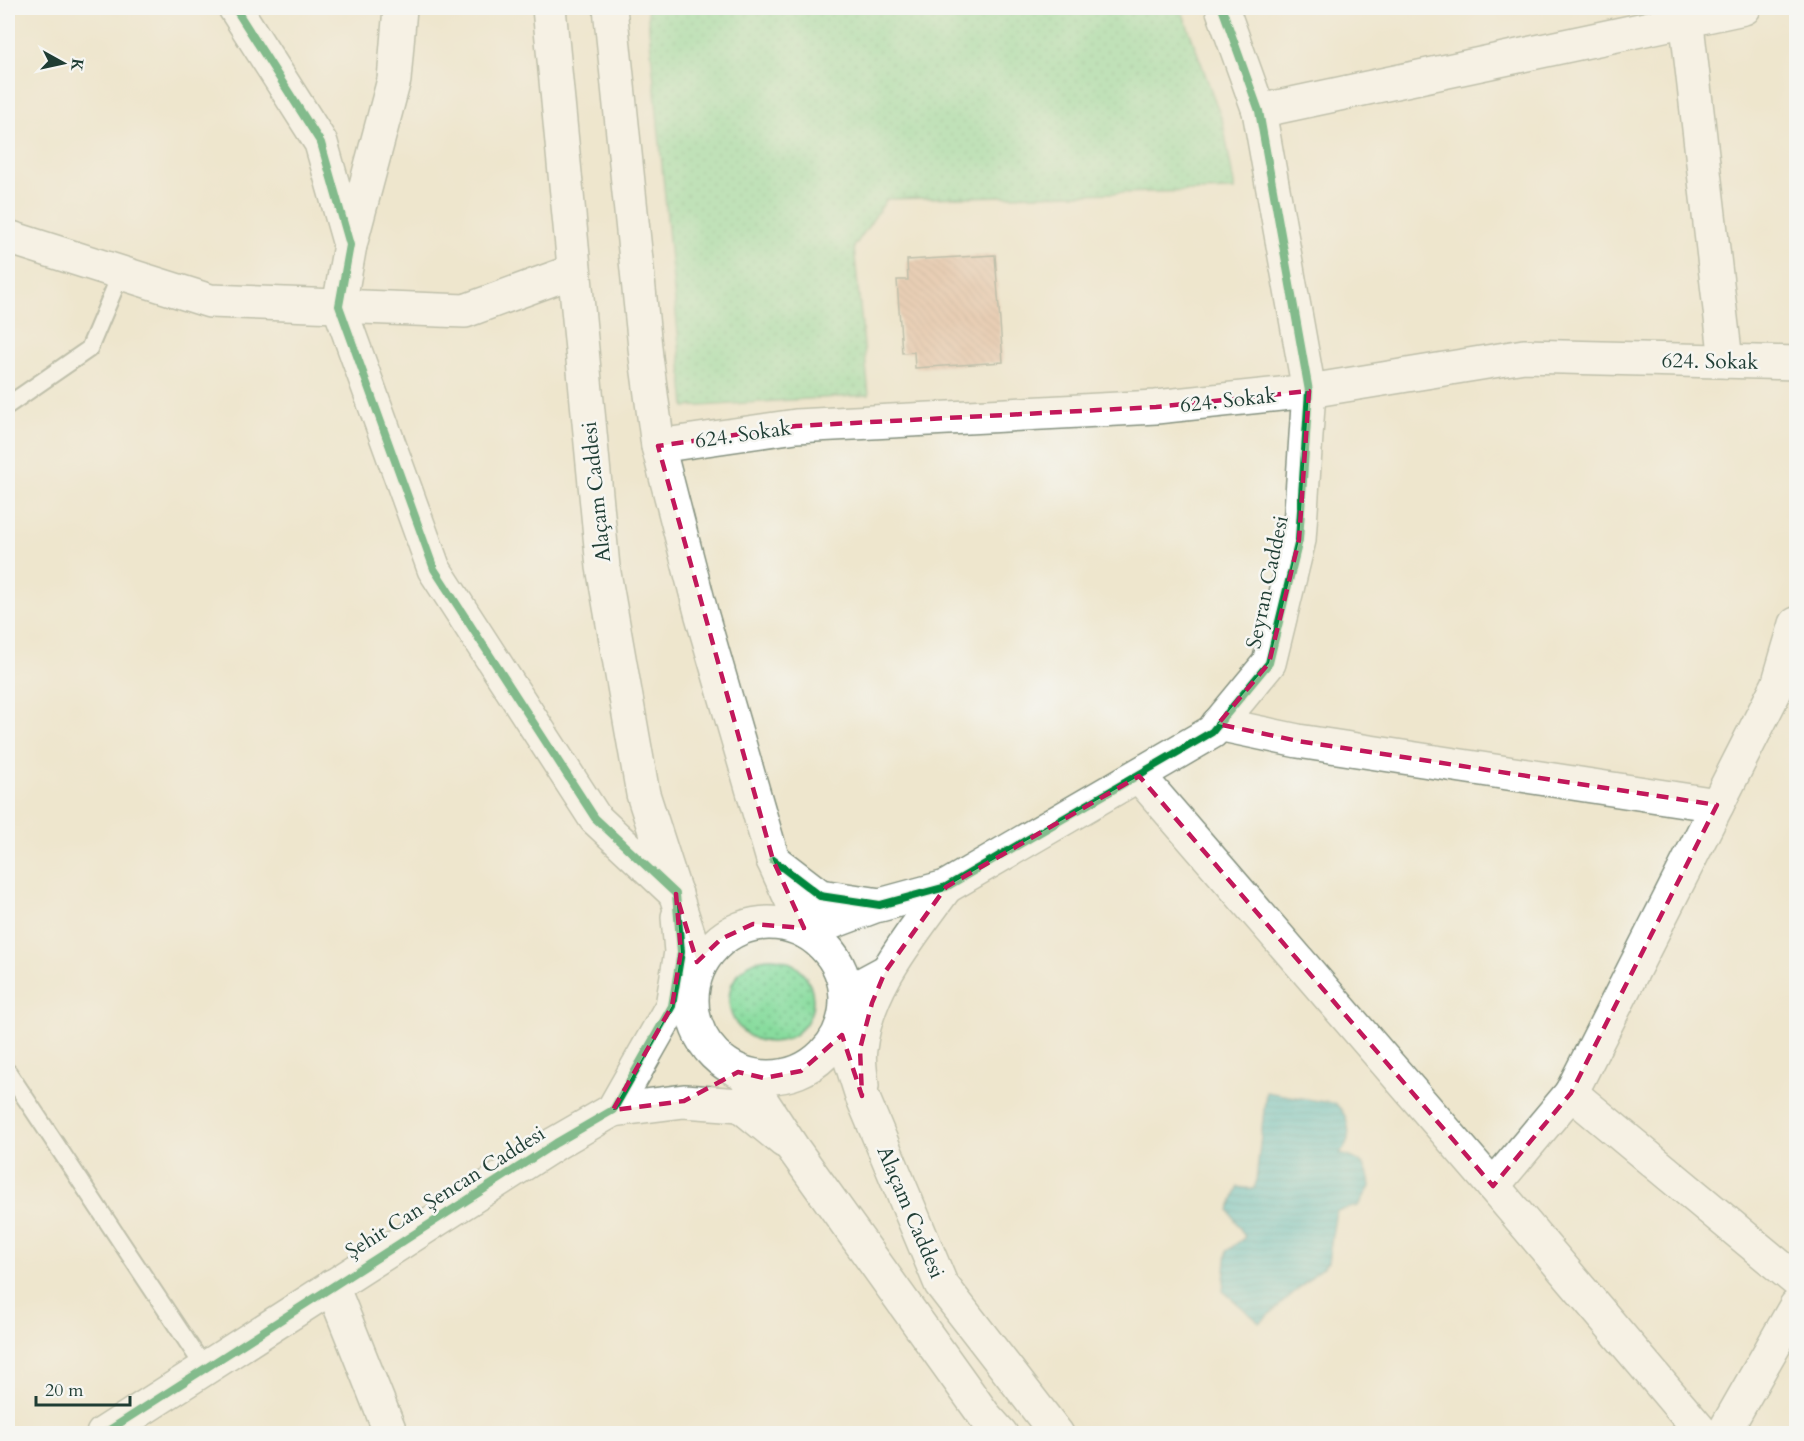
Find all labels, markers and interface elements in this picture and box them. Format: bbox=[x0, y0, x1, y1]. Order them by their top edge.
north arrow bbox=[33, 33, 93, 93]
text: K bbox=[65, 57, 89, 73]
street label: 624. Sokak bbox=[1661, 346, 1759, 377]
street label: 624. Sokak bbox=[1178, 381, 1278, 420]
street label: 624. Sokak bbox=[693, 413, 794, 456]
street label: Alaçam Caddesi bbox=[575, 420, 618, 564]
street label: Seyran Caddesi bbox=[1239, 513, 1296, 651]
street label: Şehit Can Şencan Caddesi bbox=[340, 1119, 551, 1266]
street label: Alaçam Caddesi bbox=[870, 1141, 952, 1283]
scale bar bbox=[36, 1369, 130, 1407]
text: 20 m bbox=[45, 1378, 84, 1403]

